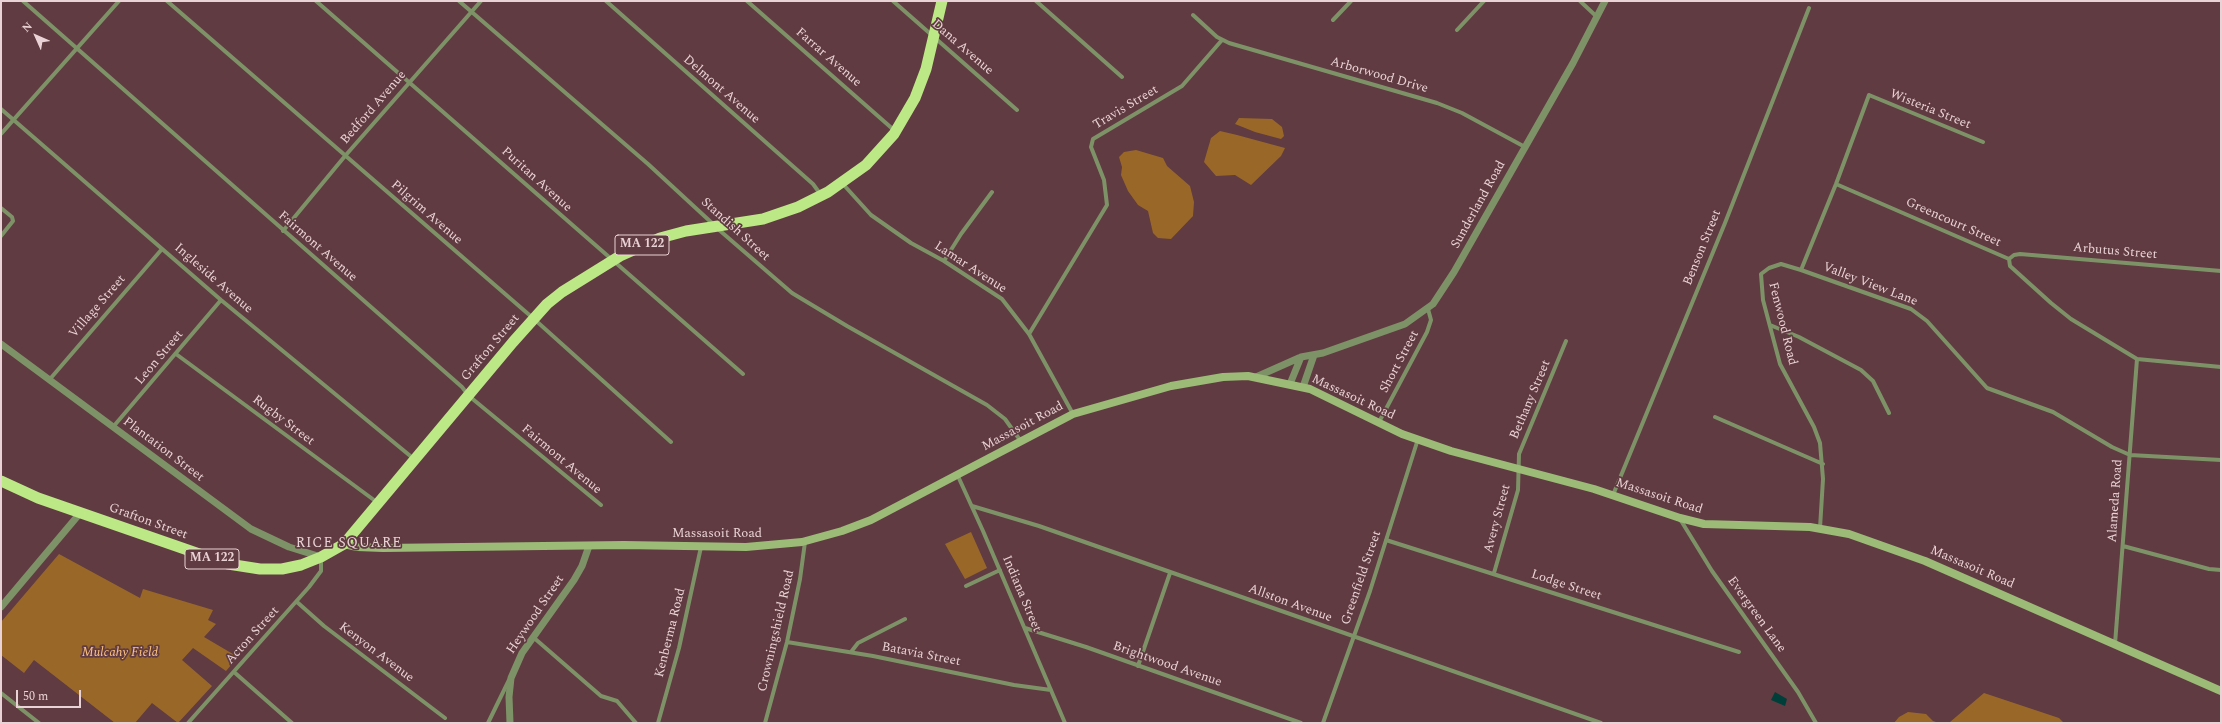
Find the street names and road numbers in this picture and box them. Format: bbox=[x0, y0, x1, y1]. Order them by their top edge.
street label: Dana Avenue bbox=[928, 17, 996, 79]
street label: Farrar Avenue bbox=[792, 25, 864, 91]
street label: Delmont Avenue bbox=[679, 52, 763, 128]
street label: Arborwood Drive bbox=[1328, 55, 1430, 97]
street label: Bedford Avenue bbox=[338, 68, 410, 148]
street label: Travis Street bbox=[1091, 82, 1161, 134]
street label: Wisteria Street bbox=[1887, 87, 1973, 133]
street label: Puritan Avenue bbox=[498, 144, 574, 216]
street label: Sunderland Road bbox=[1448, 158, 1510, 252]
street label: Pilgrim Avenue bbox=[387, 178, 465, 248]
street label: Standish Street bbox=[697, 195, 773, 265]
street label: Greencourt Street bbox=[1903, 195, 2003, 251]
street label: Fairmont Avenue bbox=[274, 208, 360, 286]
street label: Benson Street bbox=[1681, 208, 1725, 288]
road number: MA 122 bbox=[615, 235, 669, 255]
street label: Lamar Avenue bbox=[931, 239, 1009, 297]
street label: Ingleside Avenue bbox=[171, 241, 255, 317]
street label: Arbutus Street bbox=[2072, 241, 2158, 263]
street label: Valley View Lane bbox=[1820, 260, 1920, 310]
street label: Village Street bbox=[66, 272, 130, 342]
street label: Fenwood Road bbox=[1764, 281, 1800, 367]
street label: Grafton Street bbox=[459, 311, 523, 385]
street label: Leon Street bbox=[133, 328, 187, 388]
street label: Short Street bbox=[1377, 328, 1423, 396]
street label: Bethany Street bbox=[1507, 358, 1555, 442]
street label: Massasoit Road bbox=[1309, 372, 1397, 424]
street label: Rugby Street bbox=[249, 393, 317, 449]
street label: Massasoit Road bbox=[980, 399, 1066, 455]
street label: Plantation Street bbox=[119, 414, 207, 486]
street label: Fairmont Avenue bbox=[518, 422, 604, 498]
street label: Alameda Road bbox=[2105, 459, 2127, 543]
street label: Massasoit Road bbox=[1614, 476, 1704, 518]
street label: Avery Street bbox=[1481, 483, 1515, 555]
street label: Grafton Street bbox=[107, 501, 189, 543]
street label: Massasoit Road bbox=[672, 526, 762, 542]
street label: Greenfield Street bbox=[1339, 529, 1385, 627]
street label: Massasoit Road bbox=[1927, 543, 2017, 593]
road number: MA 122 bbox=[185, 549, 239, 569]
street label: Indiana Street bbox=[998, 553, 1044, 635]
street label: Lodge Street bbox=[1529, 567, 1603, 605]
street label: Crowningshield Road bbox=[755, 569, 799, 693]
street label: Heywood Street bbox=[504, 573, 568, 657]
street label: Evergreen Lane bbox=[1723, 574, 1789, 656]
street label: Allston Avenue bbox=[1246, 582, 1334, 626]
street label: Kenberma Road bbox=[652, 587, 690, 679]
street label: Acton Street bbox=[223, 604, 283, 668]
street label: Kenyon Avenue bbox=[335, 620, 417, 686]
street label: Brightwood Avenue bbox=[1110, 639, 1224, 691]
street label: Batavia Street bbox=[880, 640, 962, 670]

